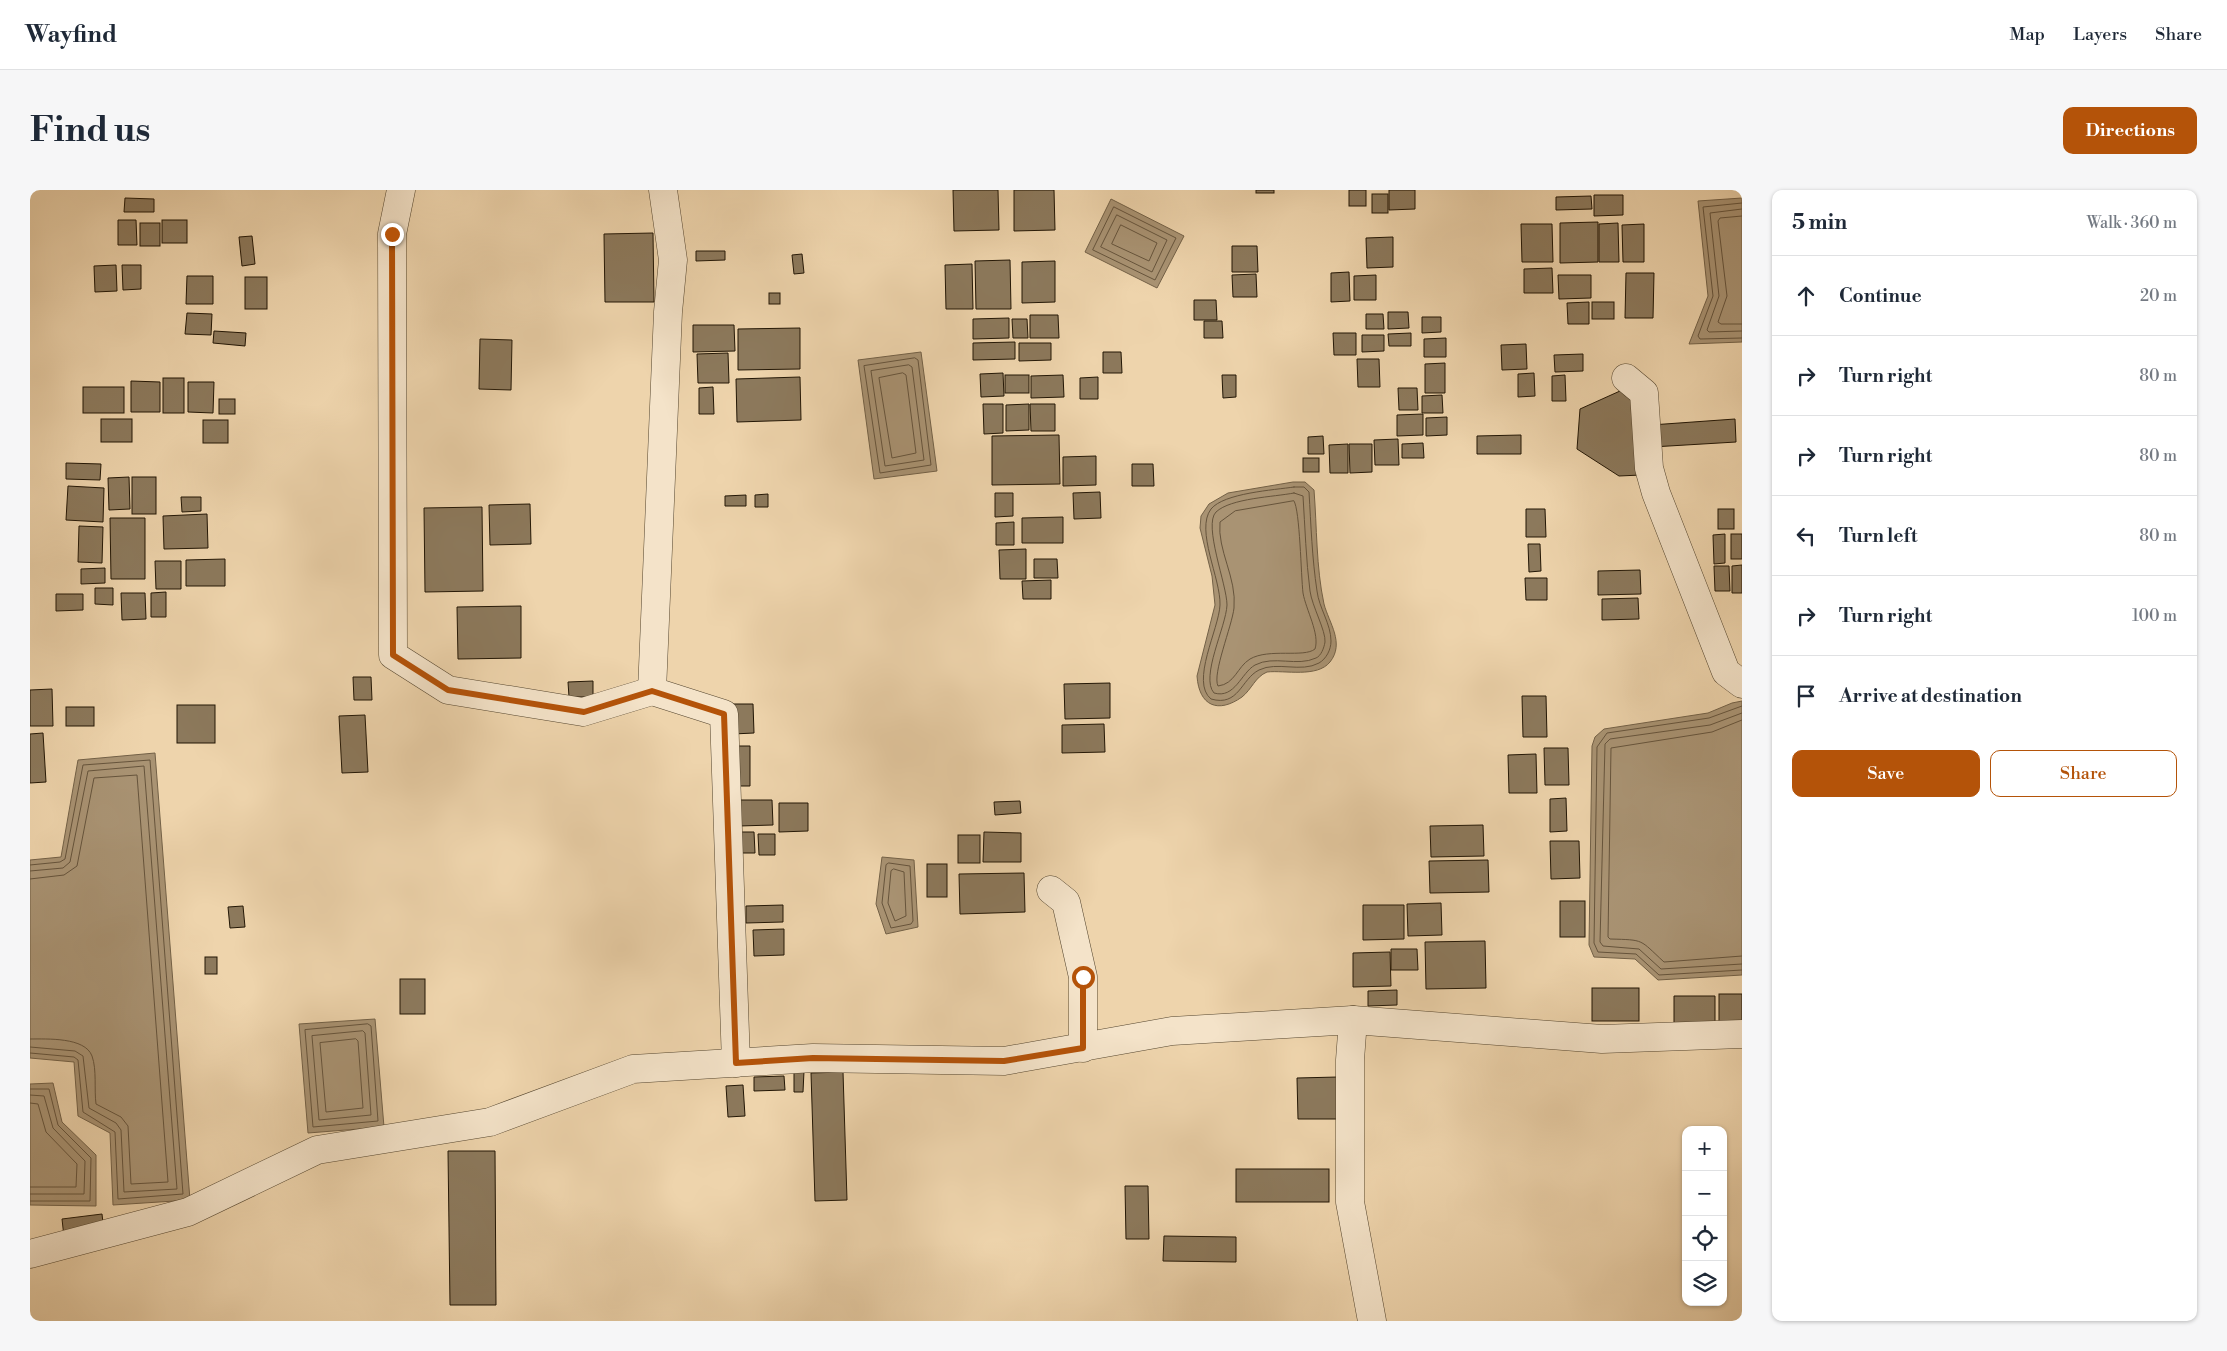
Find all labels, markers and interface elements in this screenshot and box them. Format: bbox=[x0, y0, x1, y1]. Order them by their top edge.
text: Wayfind bbox=[25, 20, 117, 50]
text: Map bbox=[2010, 23, 2045, 46]
text: Layers bbox=[2073, 23, 2127, 46]
text: Share bbox=[2155, 23, 2202, 46]
button: Directions bbox=[2063, 107, 2197, 154]
text: Find us bbox=[30, 109, 150, 152]
text: 5 min bbox=[1792, 210, 1847, 236]
text: Walk · 360 m bbox=[2087, 213, 2177, 233]
route end bbox=[381, 223, 404, 246]
icon: ahead bbox=[1792, 282, 1820, 310]
text: Continue bbox=[1839, 284, 1922, 308]
text: 20 m bbox=[2140, 286, 2177, 306]
icon: right bbox=[1792, 362, 1820, 390]
text: Turn right bbox=[1839, 364, 1932, 388]
text: 80 m bbox=[2139, 366, 2177, 386]
icon: right bbox=[1792, 442, 1820, 470]
text: Turn right bbox=[1839, 444, 1932, 468]
text: 80 m bbox=[2139, 446, 2177, 466]
icon: left bbox=[1792, 522, 1820, 550]
text: Turn left bbox=[1839, 524, 1918, 548]
text: 80 m bbox=[2139, 526, 2177, 546]
icon: right bbox=[1792, 602, 1820, 630]
text: Turn right bbox=[1839, 604, 1932, 628]
text: 100 m bbox=[2132, 606, 2177, 626]
icon: arrive bbox=[1792, 682, 1820, 710]
text: Arrive at destination bbox=[1839, 684, 2022, 708]
button: Save bbox=[1792, 750, 1980, 797]
button: Share bbox=[1990, 750, 2177, 797]
route start bbox=[1072, 966, 1095, 989]
map controls bbox=[1682, 1126, 1727, 1306]
button: + bbox=[1682, 1126, 1727, 1171]
button: − bbox=[1682, 1171, 1727, 1216]
button: locate bbox=[1682, 1216, 1727, 1261]
button: layers bbox=[1682, 1261, 1727, 1306]

